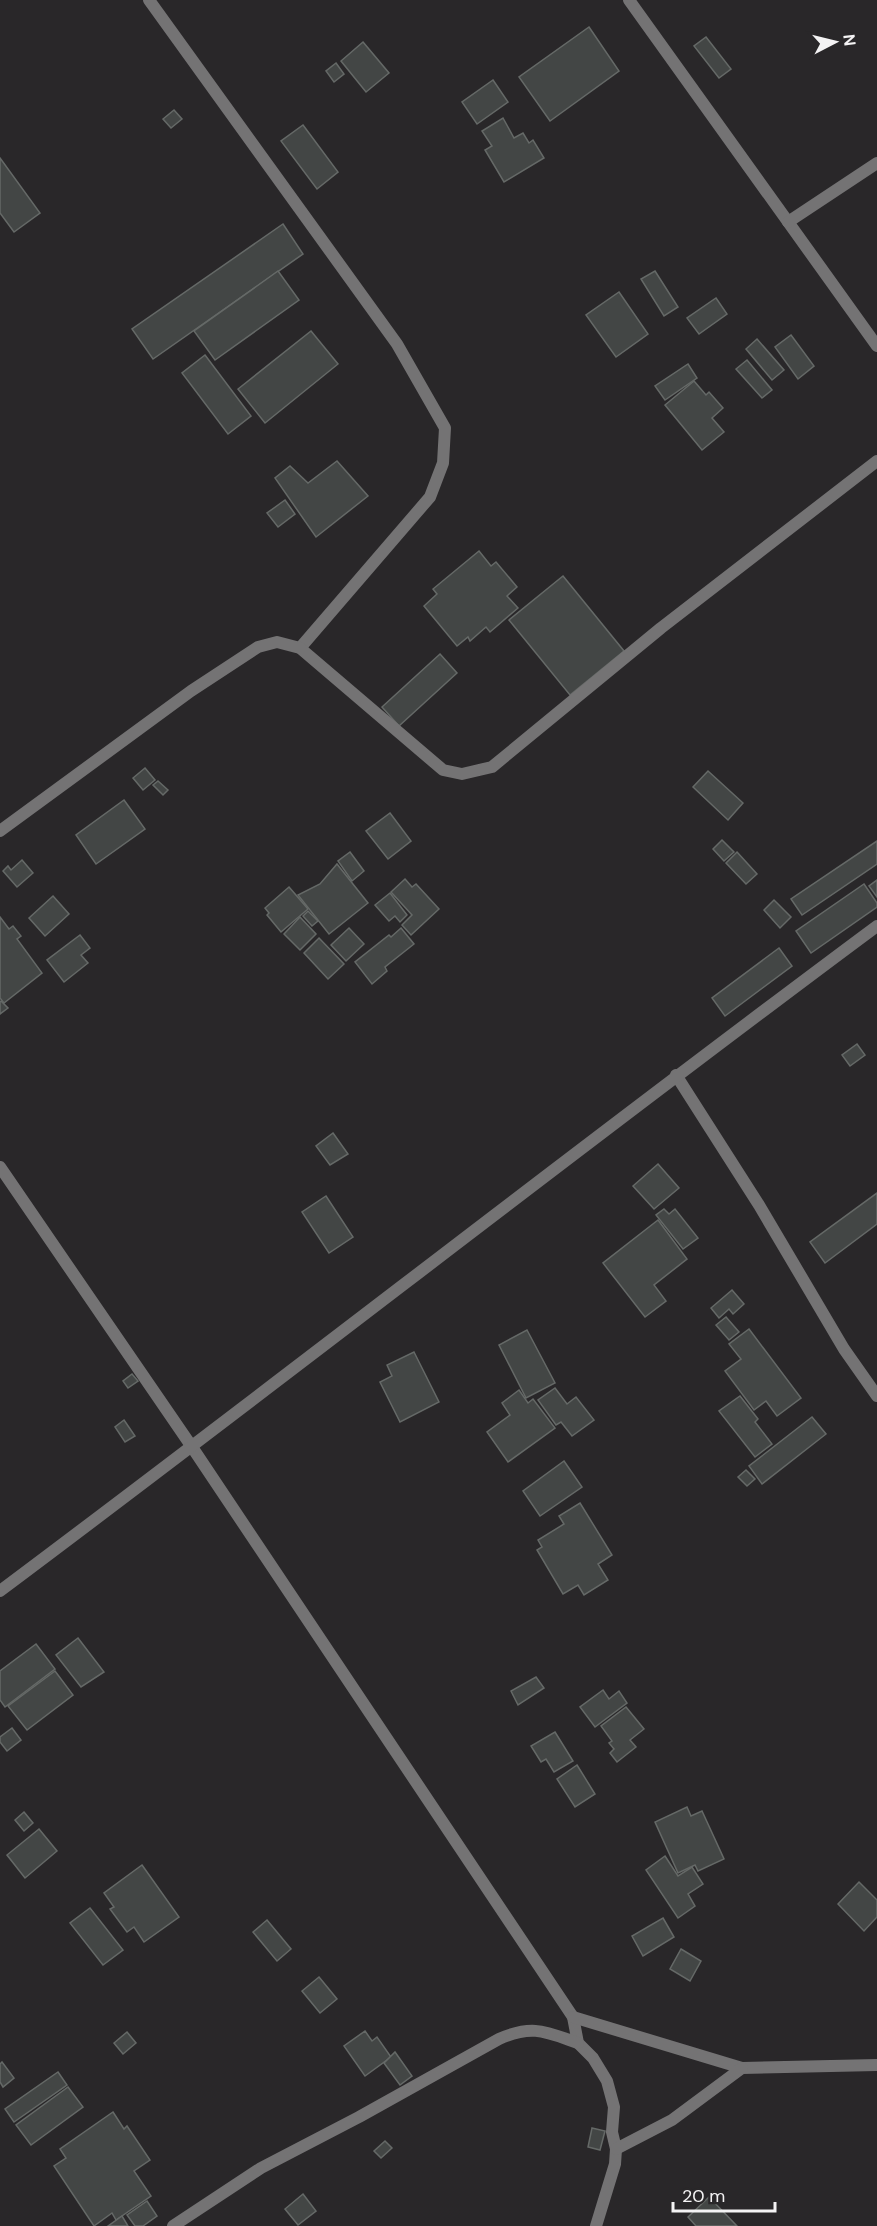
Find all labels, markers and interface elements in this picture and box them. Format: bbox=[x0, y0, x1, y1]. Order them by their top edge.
north arrow bbox=[805, 12, 865, 72]
text: N bbox=[838, 33, 861, 47]
scale bar bbox=[673, 2175, 775, 2213]
text: 20 m bbox=[682, 2184, 725, 2208]

